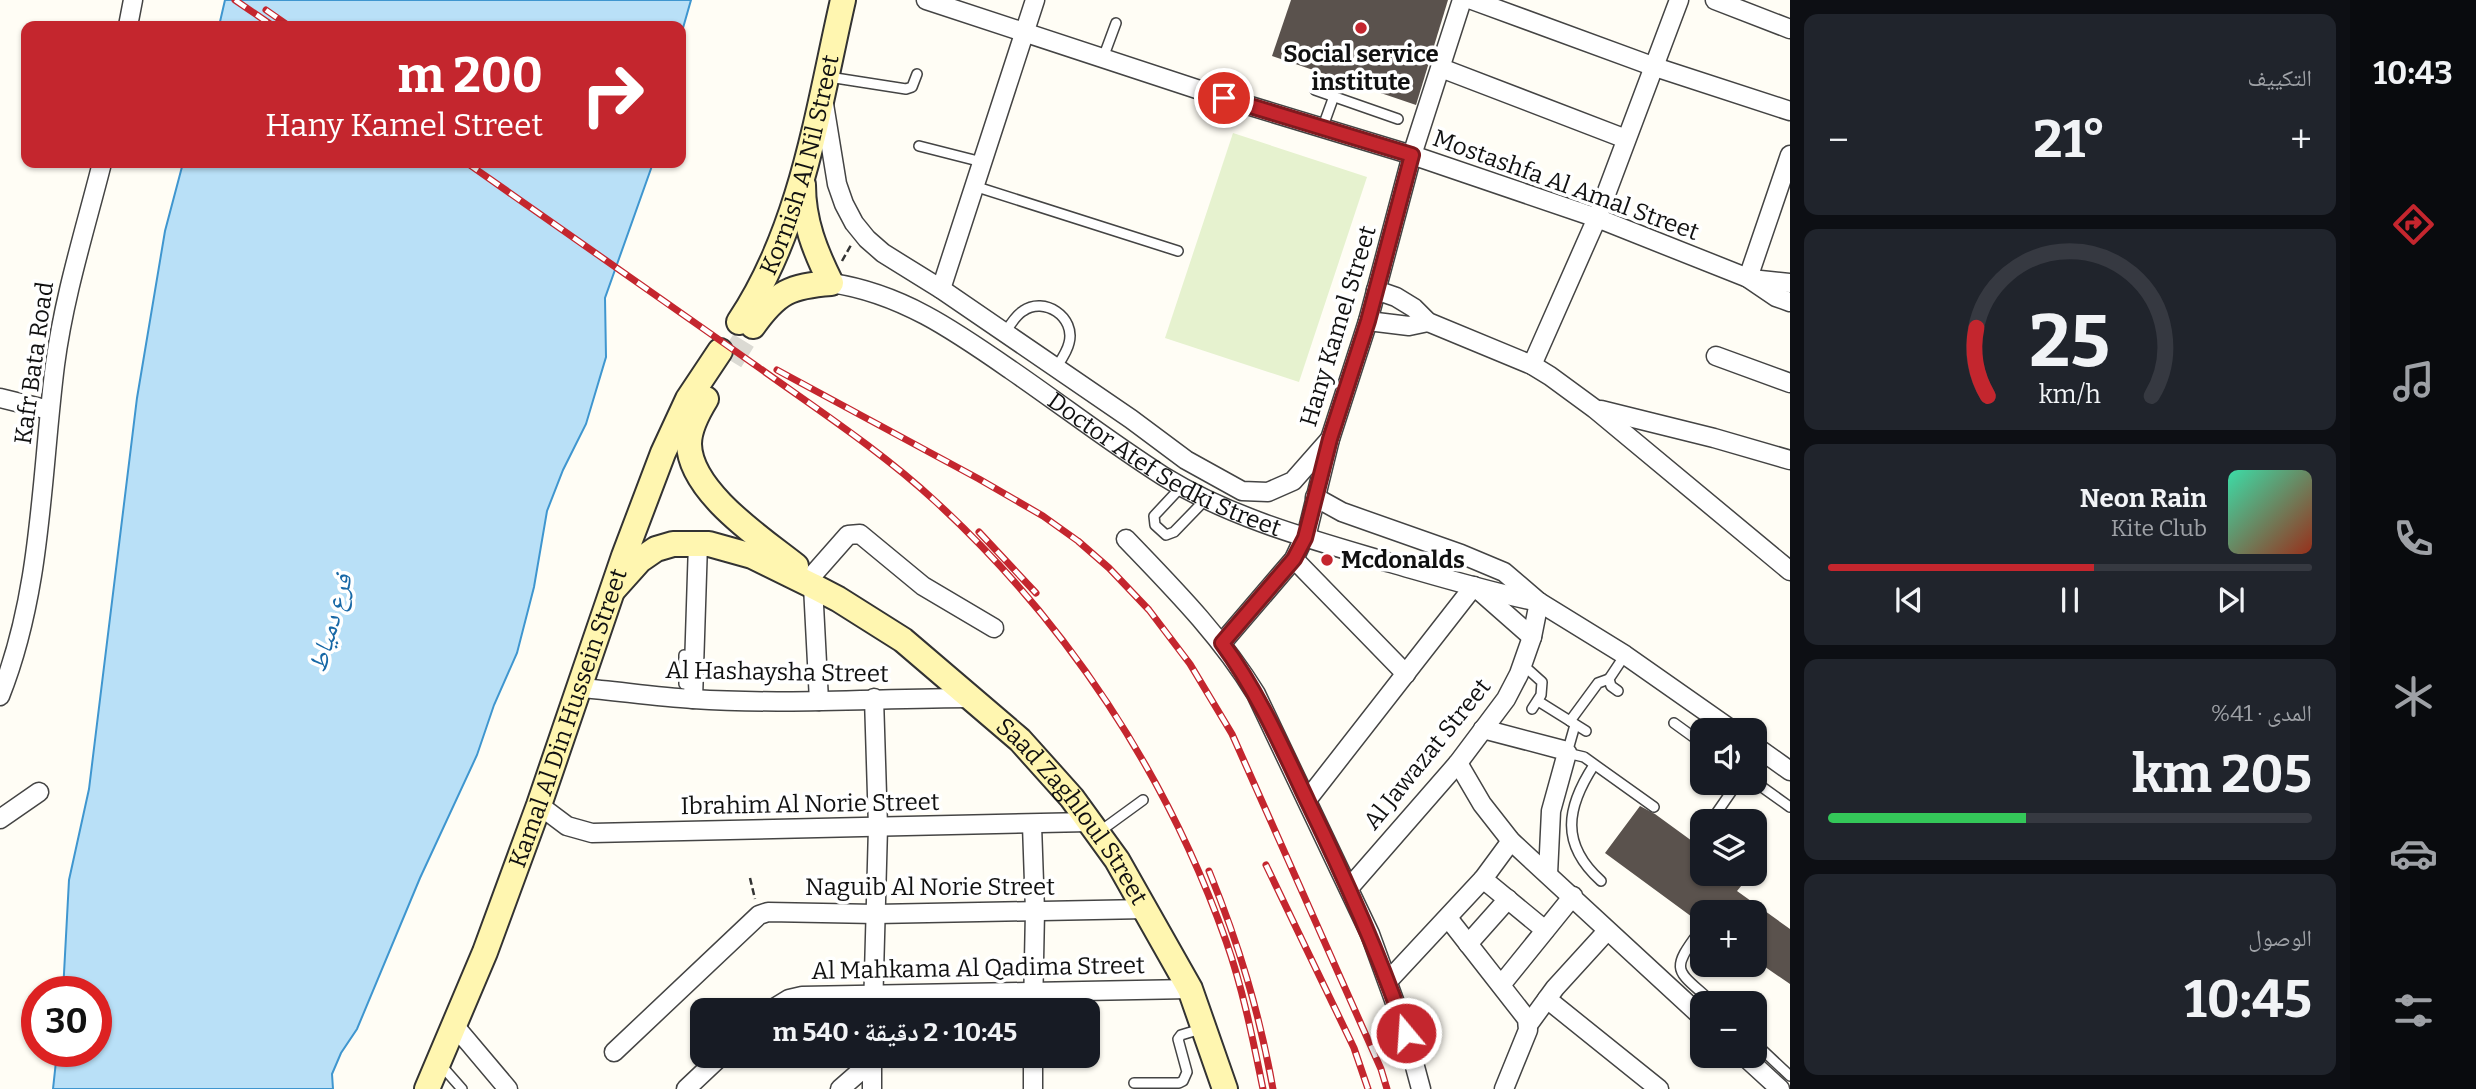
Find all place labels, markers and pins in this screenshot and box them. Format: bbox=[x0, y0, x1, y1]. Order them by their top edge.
marker: Social service institute bbox=[1353, 20, 1369, 36]
place label: Social service institute bbox=[1283, 40, 1439, 96]
pin bbox=[1194, 68, 1254, 128]
place label: Mcdonalds bbox=[1341, 546, 1465, 574]
marker: Mcdonalds bbox=[1319, 552, 1335, 568]

